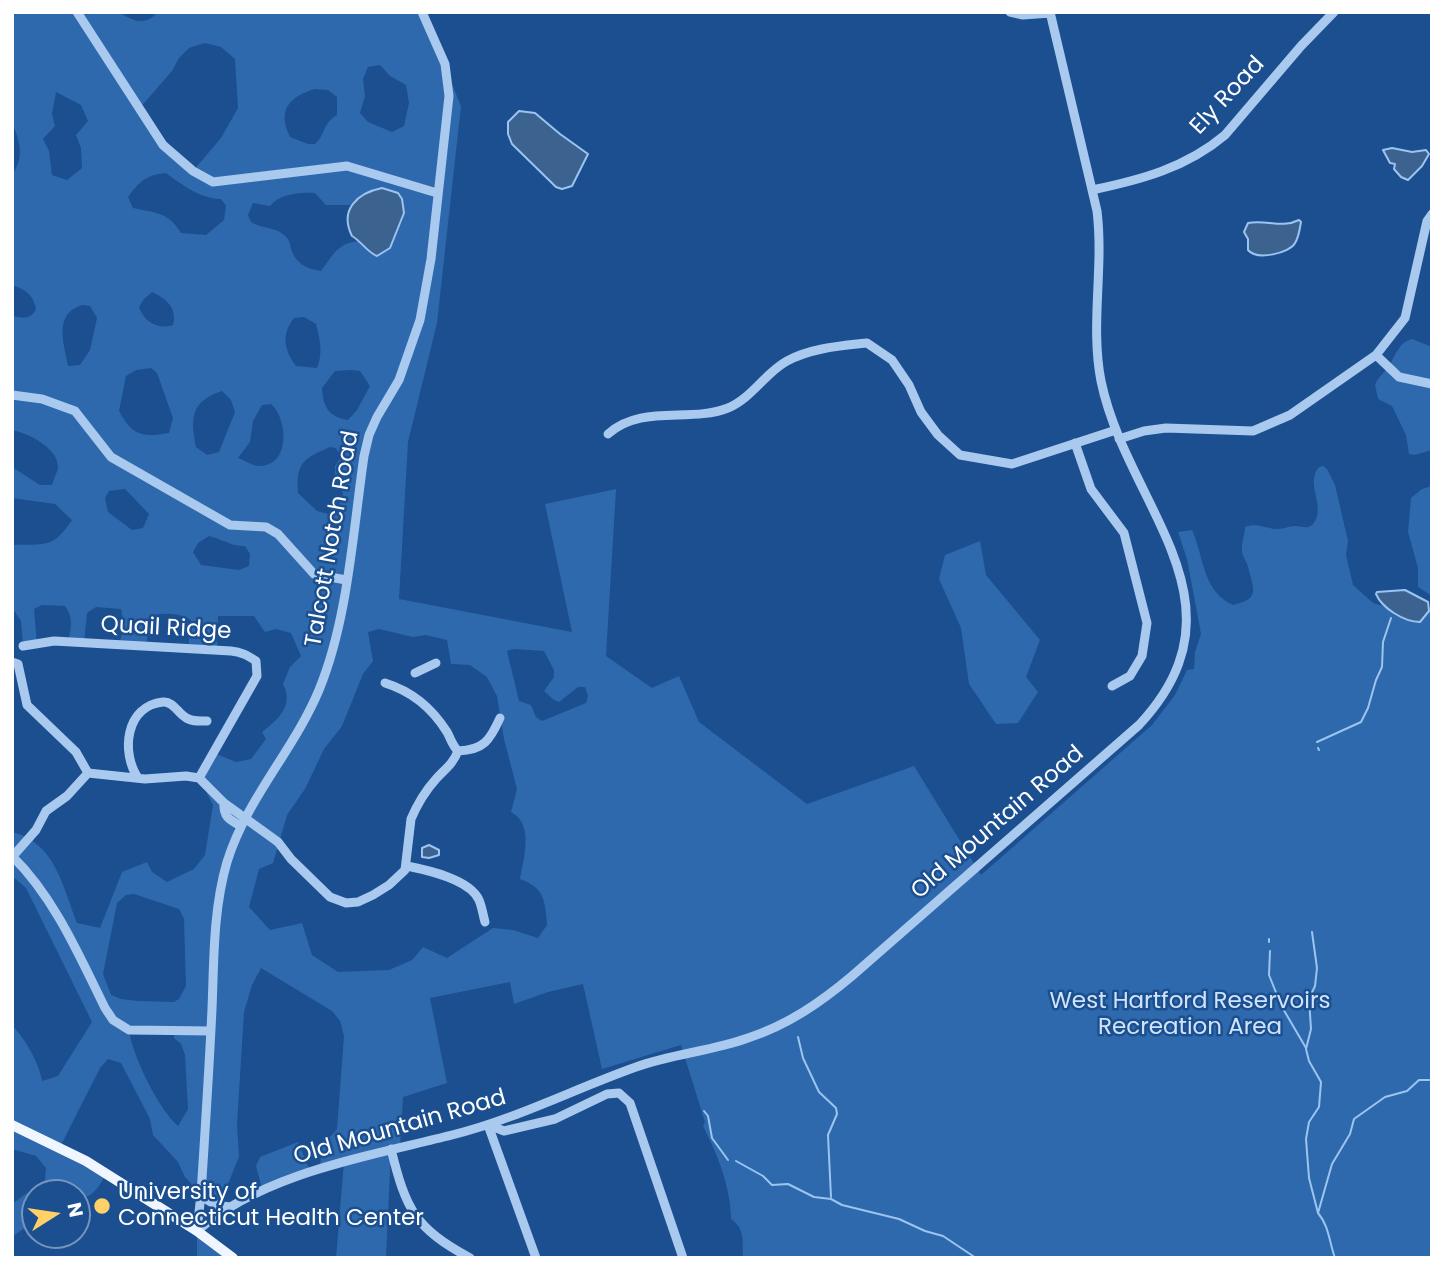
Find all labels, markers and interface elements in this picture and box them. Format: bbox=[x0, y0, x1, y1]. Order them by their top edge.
street label: Ely Road bbox=[1185, 51, 1271, 141]
street label: Talcott Notch Road bbox=[300, 429, 366, 649]
street label: Quail Ridge bbox=[100, 612, 232, 646]
street label: Old Mountain Road bbox=[906, 741, 1090, 905]
park label: West Hartford Reservoirs Recreation Area bbox=[1049, 988, 1331, 1042]
street label: Old Mountain Road bbox=[291, 1084, 509, 1172]
north arrow bbox=[21, 1179, 91, 1249]
place label: University of Connecticut Health Center bbox=[118, 1179, 424, 1233]
marker: University of Connecticut Health Center bbox=[92, 1196, 112, 1216]
text: N bbox=[60, 1200, 90, 1220]

